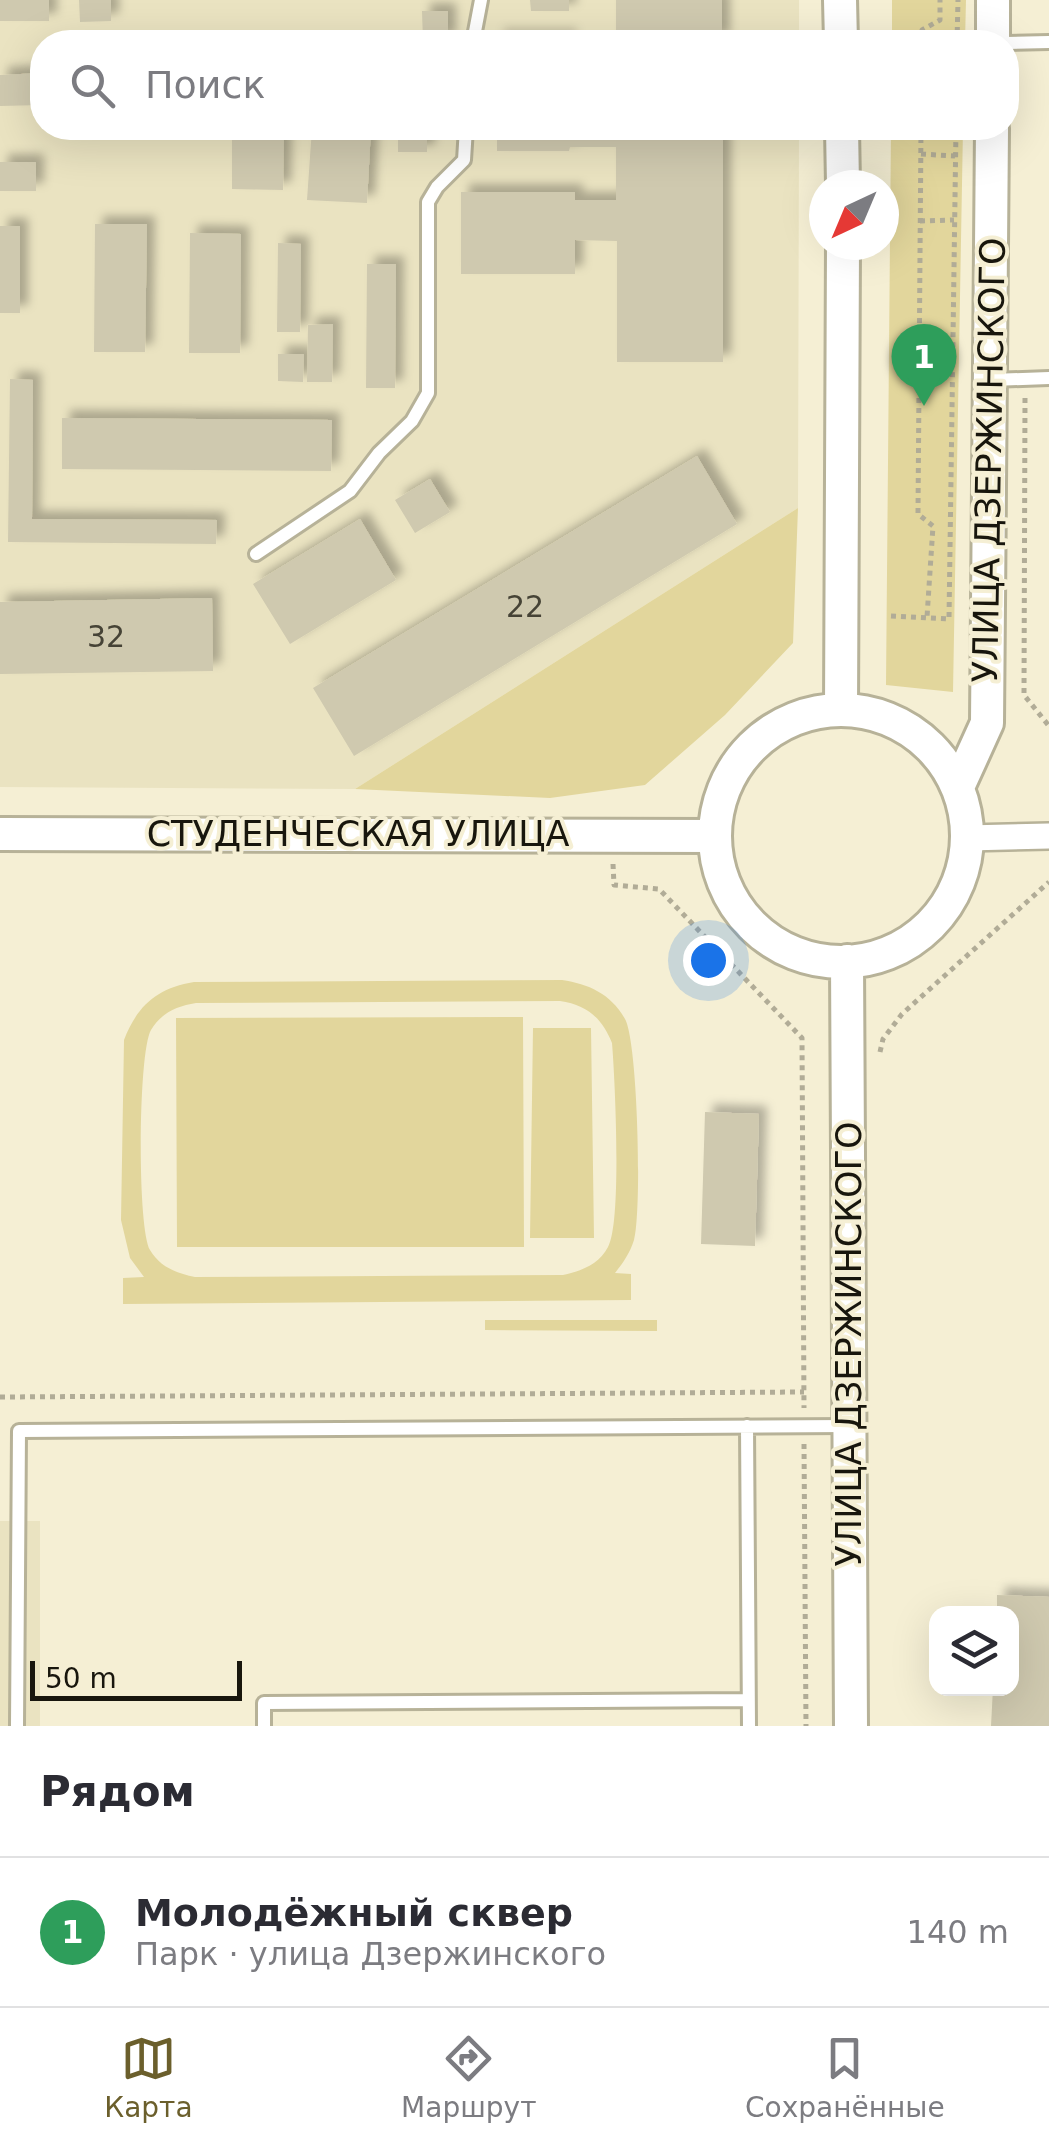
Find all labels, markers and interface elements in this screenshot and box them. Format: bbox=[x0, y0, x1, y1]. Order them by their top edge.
search box bbox=[30, 30, 1019, 140]
icon: search bbox=[65, 58, 120, 113]
text: Поиск bbox=[145, 63, 265, 107]
north arrow bbox=[809, 170, 899, 260]
street label: УЛИЦА ДЗЕРЖИНСКОГО bbox=[965, 237, 1013, 683]
pin: 1 bbox=[892, 324, 956, 406]
house number: 22 bbox=[506, 589, 544, 624]
house number: 32 bbox=[87, 619, 125, 654]
street label: СТУДЕНЧЕСКАЯ УЛИЦА bbox=[147, 814, 569, 854]
your location bbox=[683, 935, 734, 986]
street label: УЛИЦА ДЗЕРЖИНСКОГО bbox=[829, 1121, 869, 1567]
map controls bbox=[929, 1606, 1019, 1696]
button: layers bbox=[929, 1606, 1019, 1696]
scale bar bbox=[30, 1656, 242, 1700]
text: 50 m bbox=[45, 1662, 117, 1695]
text: Рядом bbox=[40, 1767, 195, 1816]
text: Молодёжный сквер bbox=[135, 1891, 573, 1935]
text: 1 bbox=[61, 1913, 84, 1951]
text: 140 m bbox=[907, 1913, 1009, 1951]
text: Парк · улица Дзержинского bbox=[135, 1935, 606, 1973]
tab: Карта bbox=[104, 2031, 193, 2124]
tab: Маршрут bbox=[401, 2031, 536, 2124]
tab: Сохранённые bbox=[745, 2031, 945, 2124]

